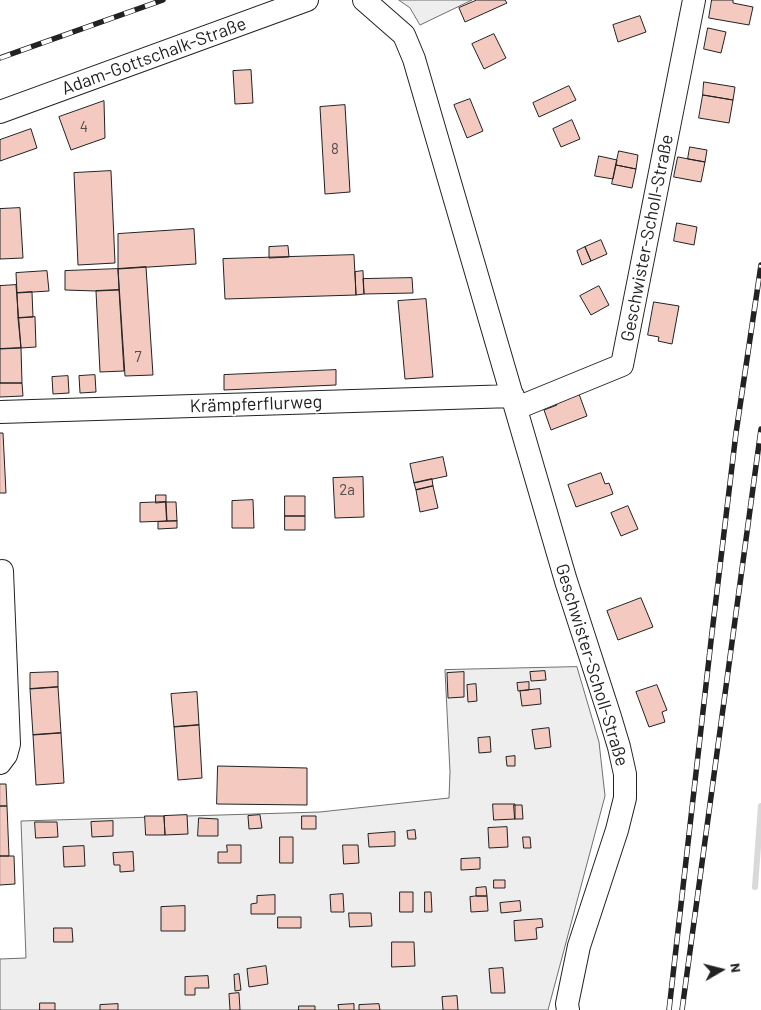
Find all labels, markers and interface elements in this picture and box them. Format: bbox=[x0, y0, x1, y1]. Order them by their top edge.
street label: Adam-Gottschalk-Straße bbox=[59, 13, 249, 99]
house number: 4 bbox=[80, 118, 88, 136]
street label: Geschwister-Scholl-Straße bbox=[616, 133, 678, 343]
house number: 8 bbox=[331, 140, 339, 158]
house number: 7 bbox=[134, 348, 142, 366]
street label: Krämpferflurweg bbox=[189, 391, 323, 417]
house number: 2a bbox=[339, 481, 355, 499]
street label: Geschwister-Scholl-Straße bbox=[551, 561, 633, 769]
north arrow bbox=[696, 945, 746, 995]
text: N bbox=[727, 962, 745, 974]

